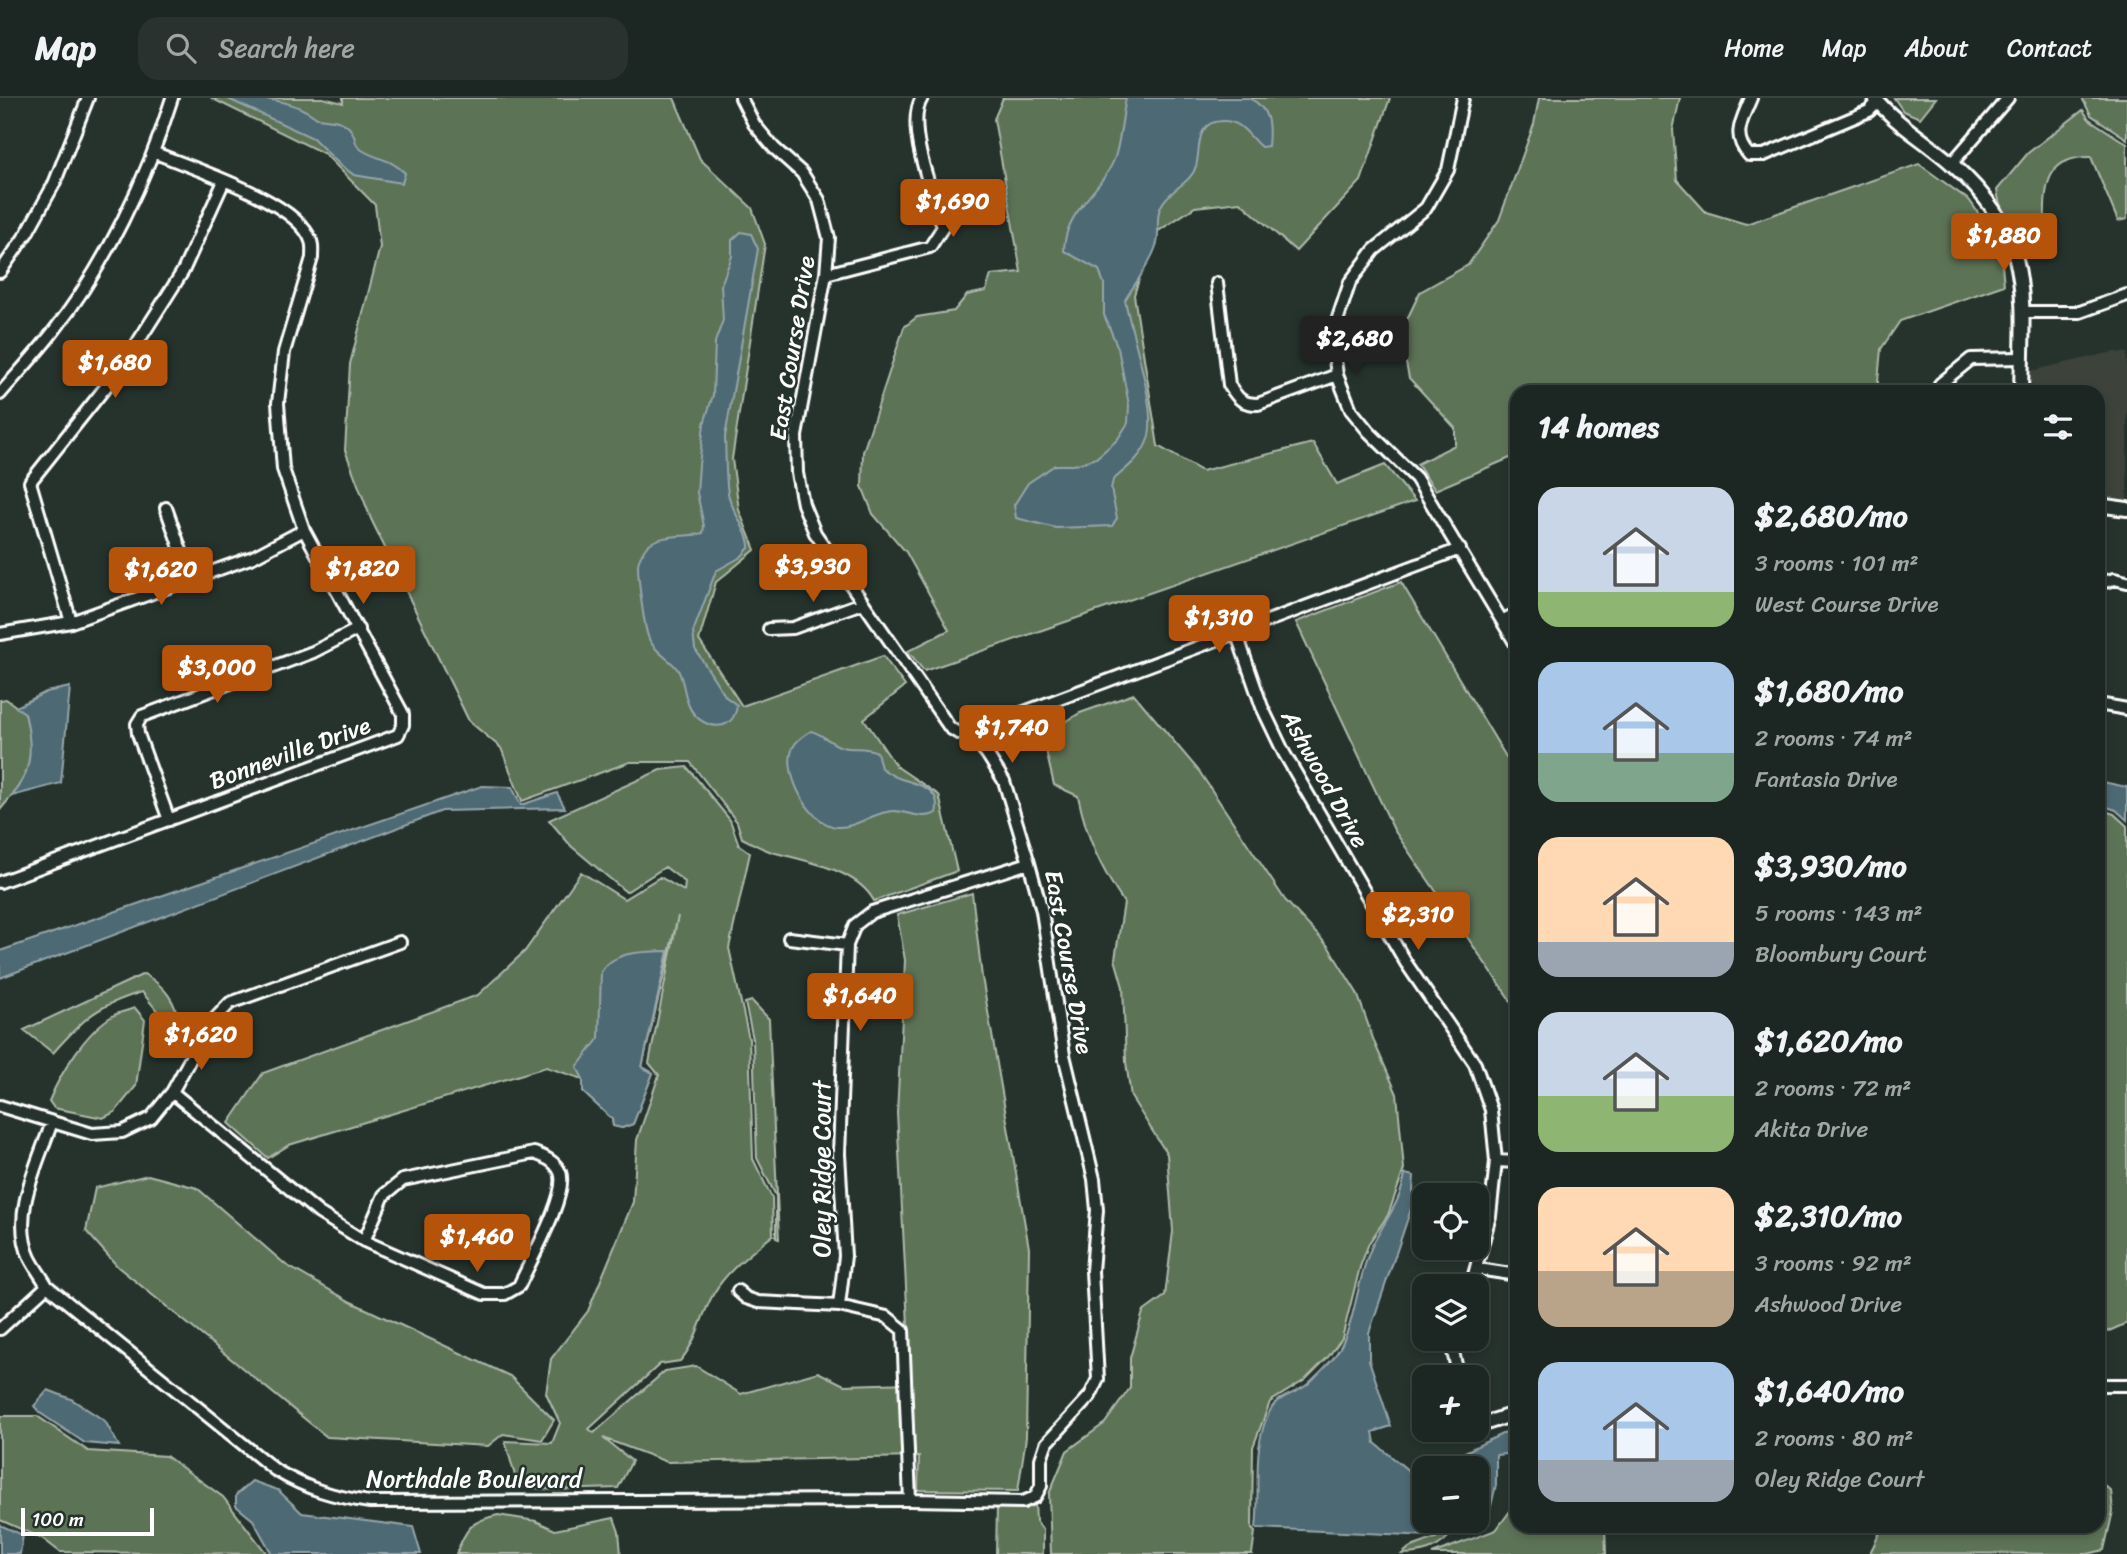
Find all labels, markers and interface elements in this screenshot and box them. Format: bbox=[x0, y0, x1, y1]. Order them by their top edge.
search box bbox=[138, 17, 628, 80]
text: Map bbox=[35, 19, 96, 77]
text: Search here bbox=[218, 25, 355, 71]
text: Home bbox=[1724, 27, 1784, 69]
text: Map bbox=[1822, 27, 1866, 69]
text: About bbox=[1904, 27, 1969, 69]
text: Contact bbox=[2007, 27, 2092, 69]
icon: search bbox=[162, 29, 200, 67]
pin: $1,690 bbox=[896, 180, 1010, 239]
text: $1,690 bbox=[916, 181, 990, 222]
pin: $1,880 bbox=[1947, 214, 2061, 273]
text: $1,880 bbox=[1967, 215, 2041, 256]
street label: East Course Drive bbox=[757, 252, 827, 443]
pin: $2,680 bbox=[1298, 316, 1412, 376]
text: $2,680 bbox=[1317, 318, 1393, 359]
pin: $1,680 bbox=[58, 341, 172, 400]
text: $1,680 bbox=[78, 342, 152, 383]
text: 14 homes bbox=[1538, 400, 1659, 454]
icon: filters bbox=[2039, 408, 2077, 446]
text: $2,680/mo bbox=[1755, 489, 1908, 543]
icon: home bbox=[1594, 515, 1678, 599]
text: 3 rooms · 101 m² bbox=[1755, 543, 1919, 584]
pin: $3,930 bbox=[756, 545, 870, 604]
pin: $1,820 bbox=[306, 546, 420, 606]
text: $3,930 bbox=[775, 546, 851, 587]
pin: $1,620 bbox=[104, 547, 218, 607]
text: $1,820 bbox=[326, 548, 400, 589]
text: $1,620 bbox=[125, 549, 197, 590]
text: West Course Drive bbox=[1755, 584, 1939, 625]
pin: $1,310 bbox=[1162, 596, 1276, 655]
text: $1,310 bbox=[1185, 597, 1253, 638]
pin: $3,000 bbox=[160, 646, 274, 705]
text: $3,000 bbox=[178, 647, 256, 688]
text: $1,680/mo bbox=[1755, 664, 1903, 718]
icon: home bbox=[1594, 690, 1678, 774]
street label: Ashwood Drive bbox=[1269, 701, 1381, 856]
street label: Bonneville Drive bbox=[203, 704, 377, 802]
pin: $1,740 bbox=[955, 706, 1069, 765]
text: $1,740 bbox=[975, 707, 1049, 748]
text: 2 rooms · 74 m² bbox=[1755, 718, 1912, 759]
text: Fantasia Drive bbox=[1755, 759, 1898, 800]
text: $3,930/mo bbox=[1755, 839, 1907, 893]
icon: home bbox=[1594, 865, 1678, 949]
street label: East Course Drive bbox=[1032, 867, 1106, 1058]
pin: $2,310 bbox=[1361, 892, 1475, 952]
text: 5 rooms · 143 m² bbox=[1755, 893, 1923, 934]
text: $2,310 bbox=[1382, 894, 1454, 935]
text: Bloombury Court bbox=[1755, 934, 1927, 975]
pin: $1,640 bbox=[803, 974, 917, 1033]
text: $1,640 bbox=[823, 975, 897, 1016]
pin: $1,620 bbox=[144, 1012, 258, 1072]
text: $1,620 bbox=[165, 1014, 237, 1055]
text: $1,620/mo bbox=[1755, 1014, 1903, 1068]
icon: home bbox=[1594, 1040, 1678, 1124]
text: 2 rooms · 72 m² bbox=[1755, 1068, 1911, 1109]
street label: Oley Ridge Court bbox=[801, 1079, 843, 1257]
text: Akita Drive bbox=[1755, 1109, 1868, 1150]
map controls bbox=[1412, 1183, 1489, 1533]
button: locate bbox=[1412, 1183, 1489, 1260]
text: $2,310/mo bbox=[1755, 1189, 1902, 1243]
pin: $1,460 bbox=[420, 1214, 534, 1274]
icon: home bbox=[1594, 1215, 1678, 1299]
text: $1,460 bbox=[440, 1216, 514, 1257]
text: 3 rooms · 92 m² bbox=[1755, 1243, 1912, 1284]
button: layers bbox=[1412, 1274, 1489, 1351]
text: Ashwood Drive bbox=[1755, 1284, 1902, 1325]
text: $1,640/mo bbox=[1755, 1364, 1904, 1418]
button: + bbox=[1412, 1365, 1489, 1442]
icon: home bbox=[1594, 1390, 1678, 1474]
text: 2 rooms · 80 m² bbox=[1755, 1418, 1913, 1459]
button: − bbox=[1412, 1456, 1489, 1533]
street label: Northdale Boulevard bbox=[366, 1458, 583, 1500]
text: Oley Ridge Court bbox=[1755, 1459, 1924, 1500]
text: 100 m bbox=[32, 1503, 84, 1536]
scale bar bbox=[21, 1505, 154, 1537]

